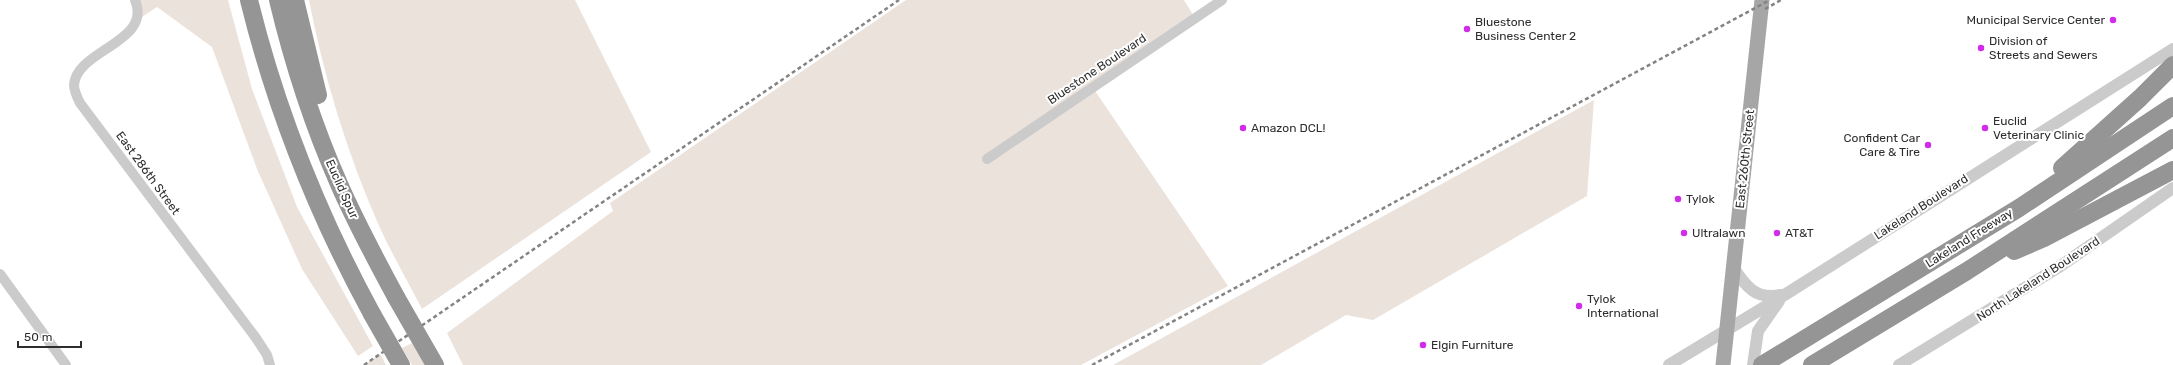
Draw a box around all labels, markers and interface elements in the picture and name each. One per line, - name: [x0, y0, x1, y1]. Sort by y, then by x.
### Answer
- place label: Municipal Service Center: [1966, 13, 2105, 27]
- place label: Bluestone Business Center 2: [1475, 15, 1576, 43]
- marker: Municipal Service Center: [2108, 15, 2118, 25]
- marker: Bluestone Business Center 2: [1462, 24, 1472, 34]
- street label: Bluestone Boulevard: [1045, 31, 1149, 107]
- place label: Division of Streets and Sewers: [1989, 34, 2098, 62]
- marker: Division of Streets and Sewers: [1976, 43, 1986, 53]
- street label: East 260th Street: [1733, 109, 1757, 209]
- place label: Euclid Veterinary Clinic: [1993, 114, 2084, 142]
- place label: Amazon DCL!: [1251, 121, 1325, 135]
- marker: Amazon DCL!: [1238, 123, 1248, 133]
- marker: Euclid Veterinary Clinic: [1980, 123, 1990, 133]
- street label: East 286th Street: [113, 129, 183, 217]
- place label: Confident Car Care & Tire: [1844, 131, 1920, 159]
- marker: Confident Car Care & Tire: [1923, 140, 1933, 150]
- street label: Euclid Spur: [323, 157, 361, 221]
- street label: Lakeland Boulevard: [1871, 171, 1971, 243]
- place label: Tylok: [1686, 192, 1715, 206]
- marker: Tylok: [1673, 194, 1683, 204]
- street label: Lakeland Freeway: [1923, 205, 2015, 270]
- place label: Ultralawn: [1692, 226, 1746, 240]
- place label: AT&T: [1785, 226, 1814, 240]
- marker: Ultralawn: [1679, 228, 1689, 238]
- marker: AT&T: [1772, 228, 1782, 238]
- street label: North Lakeland Boulevard: [1974, 234, 2102, 324]
- place label: Tylok International: [1587, 292, 1659, 320]
- marker: Tylok International: [1574, 301, 1584, 311]
- scale bar: [18, 323, 81, 349]
- text: 50 m: [24, 330, 52, 344]
- place label: Elgin Furniture: [1431, 338, 1514, 352]
- marker: Elgin Furniture: [1418, 340, 1428, 350]

